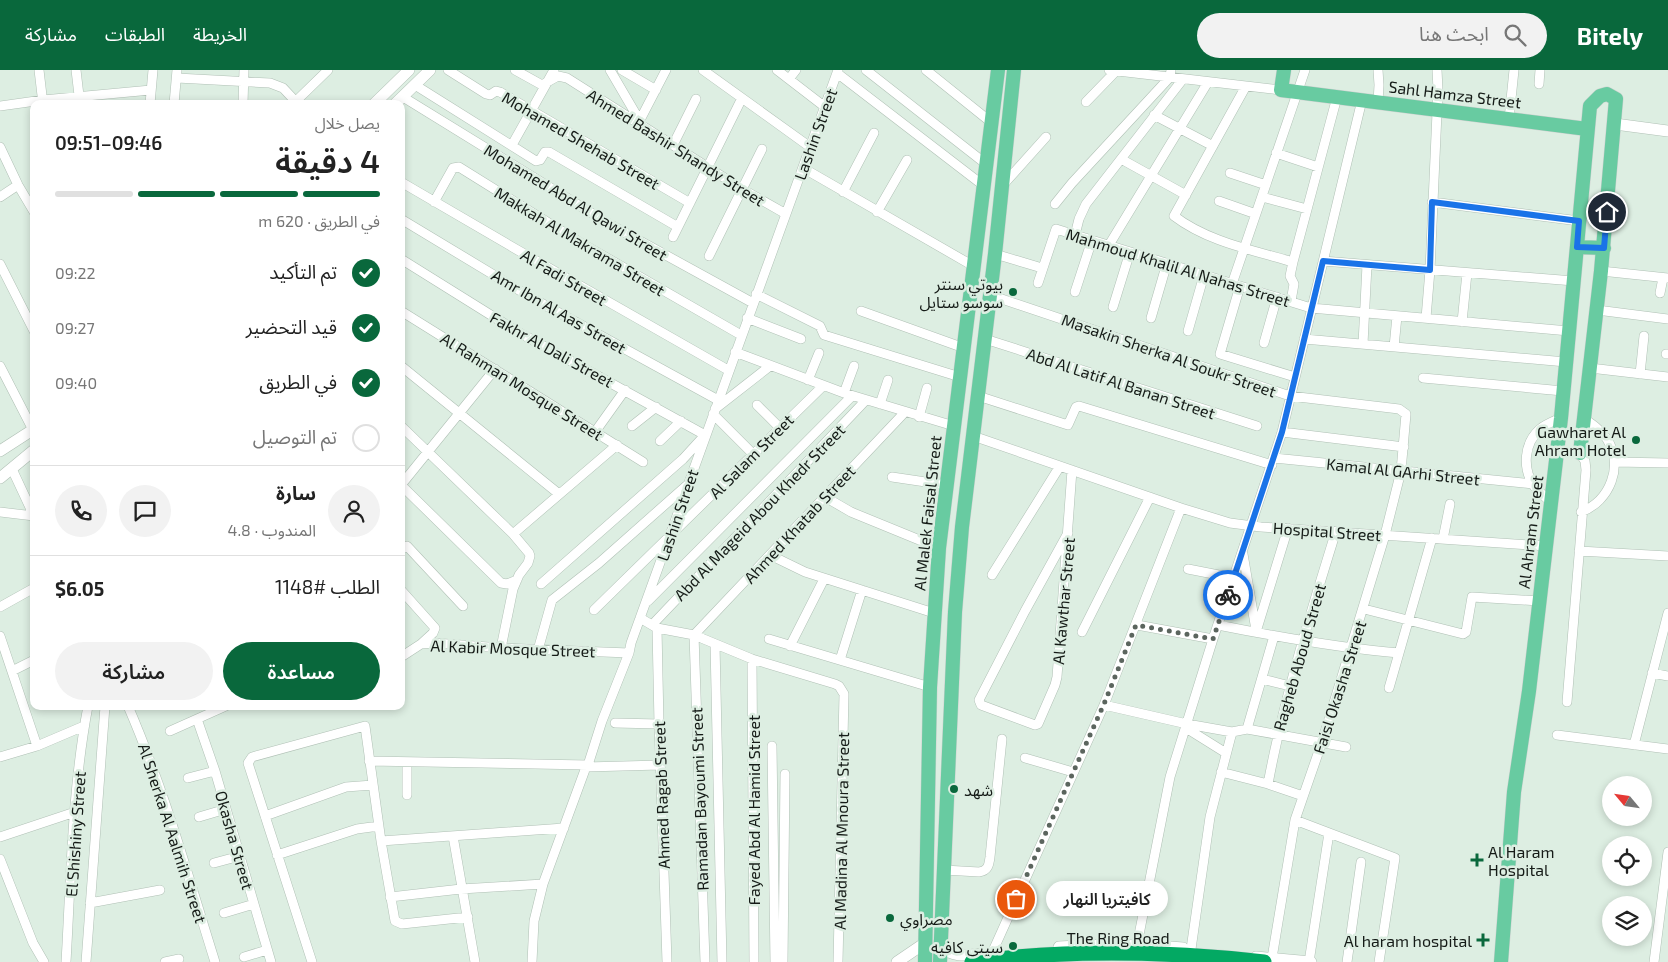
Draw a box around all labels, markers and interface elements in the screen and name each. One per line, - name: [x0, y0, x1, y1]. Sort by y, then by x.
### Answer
- search box: [1197, 13, 1547, 58]
- icon: search: [1501, 21, 1529, 49]
- text: Bitely: [1577, 21, 1643, 50]
- text: ابحث هنا: [1419, 22, 1489, 45]
- text: مشاركة: [25, 23, 77, 45]
- text: الطبقات: [105, 23, 165, 45]
- text: الخريطة: [193, 23, 247, 45]
- street label: Sahl Hamza Street: [1388, 76, 1522, 112]
- street label: Ahmed Bashir Shandy Street: [584, 84, 768, 210]
- street label: Lashin Street: [790, 86, 840, 182]
- street label: Mohamed Shehab Street: [499, 87, 663, 193]
- text: يصل خلال: [315, 113, 380, 132]
- text: 09:46–09:51: [55, 131, 162, 154]
- street label: Mohamed Abd Al Qawi Street: [481, 140, 671, 265]
- text: 4 دقيقة: [275, 141, 380, 179]
- street label: Makkah Al Makrama Street: [491, 183, 669, 299]
- pin: [1586, 191, 1628, 233]
- icon: home: [1593, 198, 1621, 226]
- text: في الطريق · 620 m: [258, 211, 380, 230]
- street label: Mahmoud Khalil Al Nahas Street: [1064, 224, 1292, 310]
- street label: Al Fadi Street: [518, 245, 610, 309]
- icon: check: [352, 259, 380, 287]
- text: تم التأكيد: [269, 260, 337, 283]
- text: 09:22: [55, 263, 96, 282]
- street label: Amr Ibn Al Aas Street: [489, 265, 629, 357]
- place label: بيوتي سنتر سوسو ستايل: [920, 274, 1003, 312]
- marker: بيوتي سنتر سوسو ستايل: [1007, 286, 1019, 298]
- street label: Fakhr Al Dali Street: [487, 307, 617, 391]
- street label: Masakin Sherka Al Soukr Street: [1059, 309, 1279, 401]
- icon: check: [352, 314, 380, 342]
- text: قيد التحضير: [246, 315, 337, 338]
- text: 09:27: [55, 318, 95, 337]
- street label: Al Rahman Mosque Street: [437, 328, 607, 444]
- street label: Abd Al Latif Al Banan Street: [1024, 343, 1218, 423]
- icon: check: [352, 369, 380, 397]
- text: في الطريق: [259, 370, 337, 393]
- text: 09:40: [55, 373, 97, 392]
- street label: Al Salam Street: [705, 410, 797, 502]
- street label: Abd Al Mageid Abou Khedr Street: [670, 420, 848, 604]
- place label: Gawharet Al Ahram Hotel: [1535, 422, 1626, 459]
- text: تم التوصيل: [253, 425, 337, 448]
- street label: Al Malek Faisal Street: [909, 434, 945, 592]
- marker: Gawharet Al Ahram Hotel: [1630, 434, 1642, 446]
- street label: Kamal Al GArhi Street: [1325, 453, 1481, 489]
- street label: Ahmed Khatab Street: [739, 461, 859, 587]
- street label: Lashin Street: [652, 467, 702, 563]
- street label: Al Ahram Street: [1514, 474, 1546, 590]
- text: سارة: [276, 481, 316, 504]
- button: phone: [55, 485, 107, 537]
- button: chat: [119, 485, 171, 537]
- button: person: [328, 485, 380, 537]
- street label: Hospital Street: [1272, 518, 1382, 544]
- text: المندوب · 4.8: [228, 520, 316, 539]
- street label: Al Kawthar Street: [1048, 537, 1078, 665]
- courier: [1203, 570, 1253, 620]
- text: الطلب #1148: [275, 575, 380, 598]
- text: $6.05: [55, 577, 104, 600]
- icon: bike: [1214, 581, 1242, 609]
- street label: Ragheb Aboud Street: [1269, 581, 1329, 733]
- street label: Faisl Okasha Street: [1309, 618, 1369, 756]
- street label: Al Kabir Mosque Street: [430, 636, 596, 660]
- button: مشاركة: [55, 642, 213, 700]
- button: مساعدة: [223, 642, 380, 700]
- street label: Ramadan Bayoumi Street: [686, 707, 712, 891]
- street label: Fayed Abd Al Hamid Street: [744, 715, 763, 905]
- street label: Ahmed Ragab Street: [649, 721, 673, 869]
- street label: Al Madina Al Mnoura Street: [830, 732, 852, 930]
- street label: Al Sherka Al Aalmih Street: [135, 741, 211, 925]
- street label: El Shishiny Street: [61, 771, 89, 897]
- north arrow: [1602, 776, 1652, 826]
- map controls: [1602, 776, 1652, 946]
- place label: شهد: [964, 780, 993, 800]
- marker: شهد: [948, 783, 960, 795]
- street label: Okasha Street: [212, 788, 258, 892]
- button: locate: [1602, 836, 1652, 886]
- place label: Al Haram Hospital: [1488, 842, 1555, 879]
- marker: Al Haram Hospital: [1470, 853, 1484, 867]
- pin: [995, 878, 1037, 920]
- callout: كافيتريا النهار: [1046, 882, 1168, 916]
- icon: bag: [1002, 885, 1030, 913]
- text: كافيتريا النهار: [1063, 889, 1151, 908]
- button: layers: [1602, 896, 1652, 946]
- place label: مصراوي: [900, 909, 953, 931]
- marker: مصراوي: [884, 912, 896, 924]
- street label: The Ring Road: [1066, 928, 1170, 947]
- place label: Al haram hospital: [1344, 931, 1472, 950]
- marker: Al haram hospital: [1476, 933, 1490, 947]
- place label: سيتى كافيه: [931, 937, 1003, 957]
- marker: سيتى كافيه: [1007, 940, 1019, 952]

